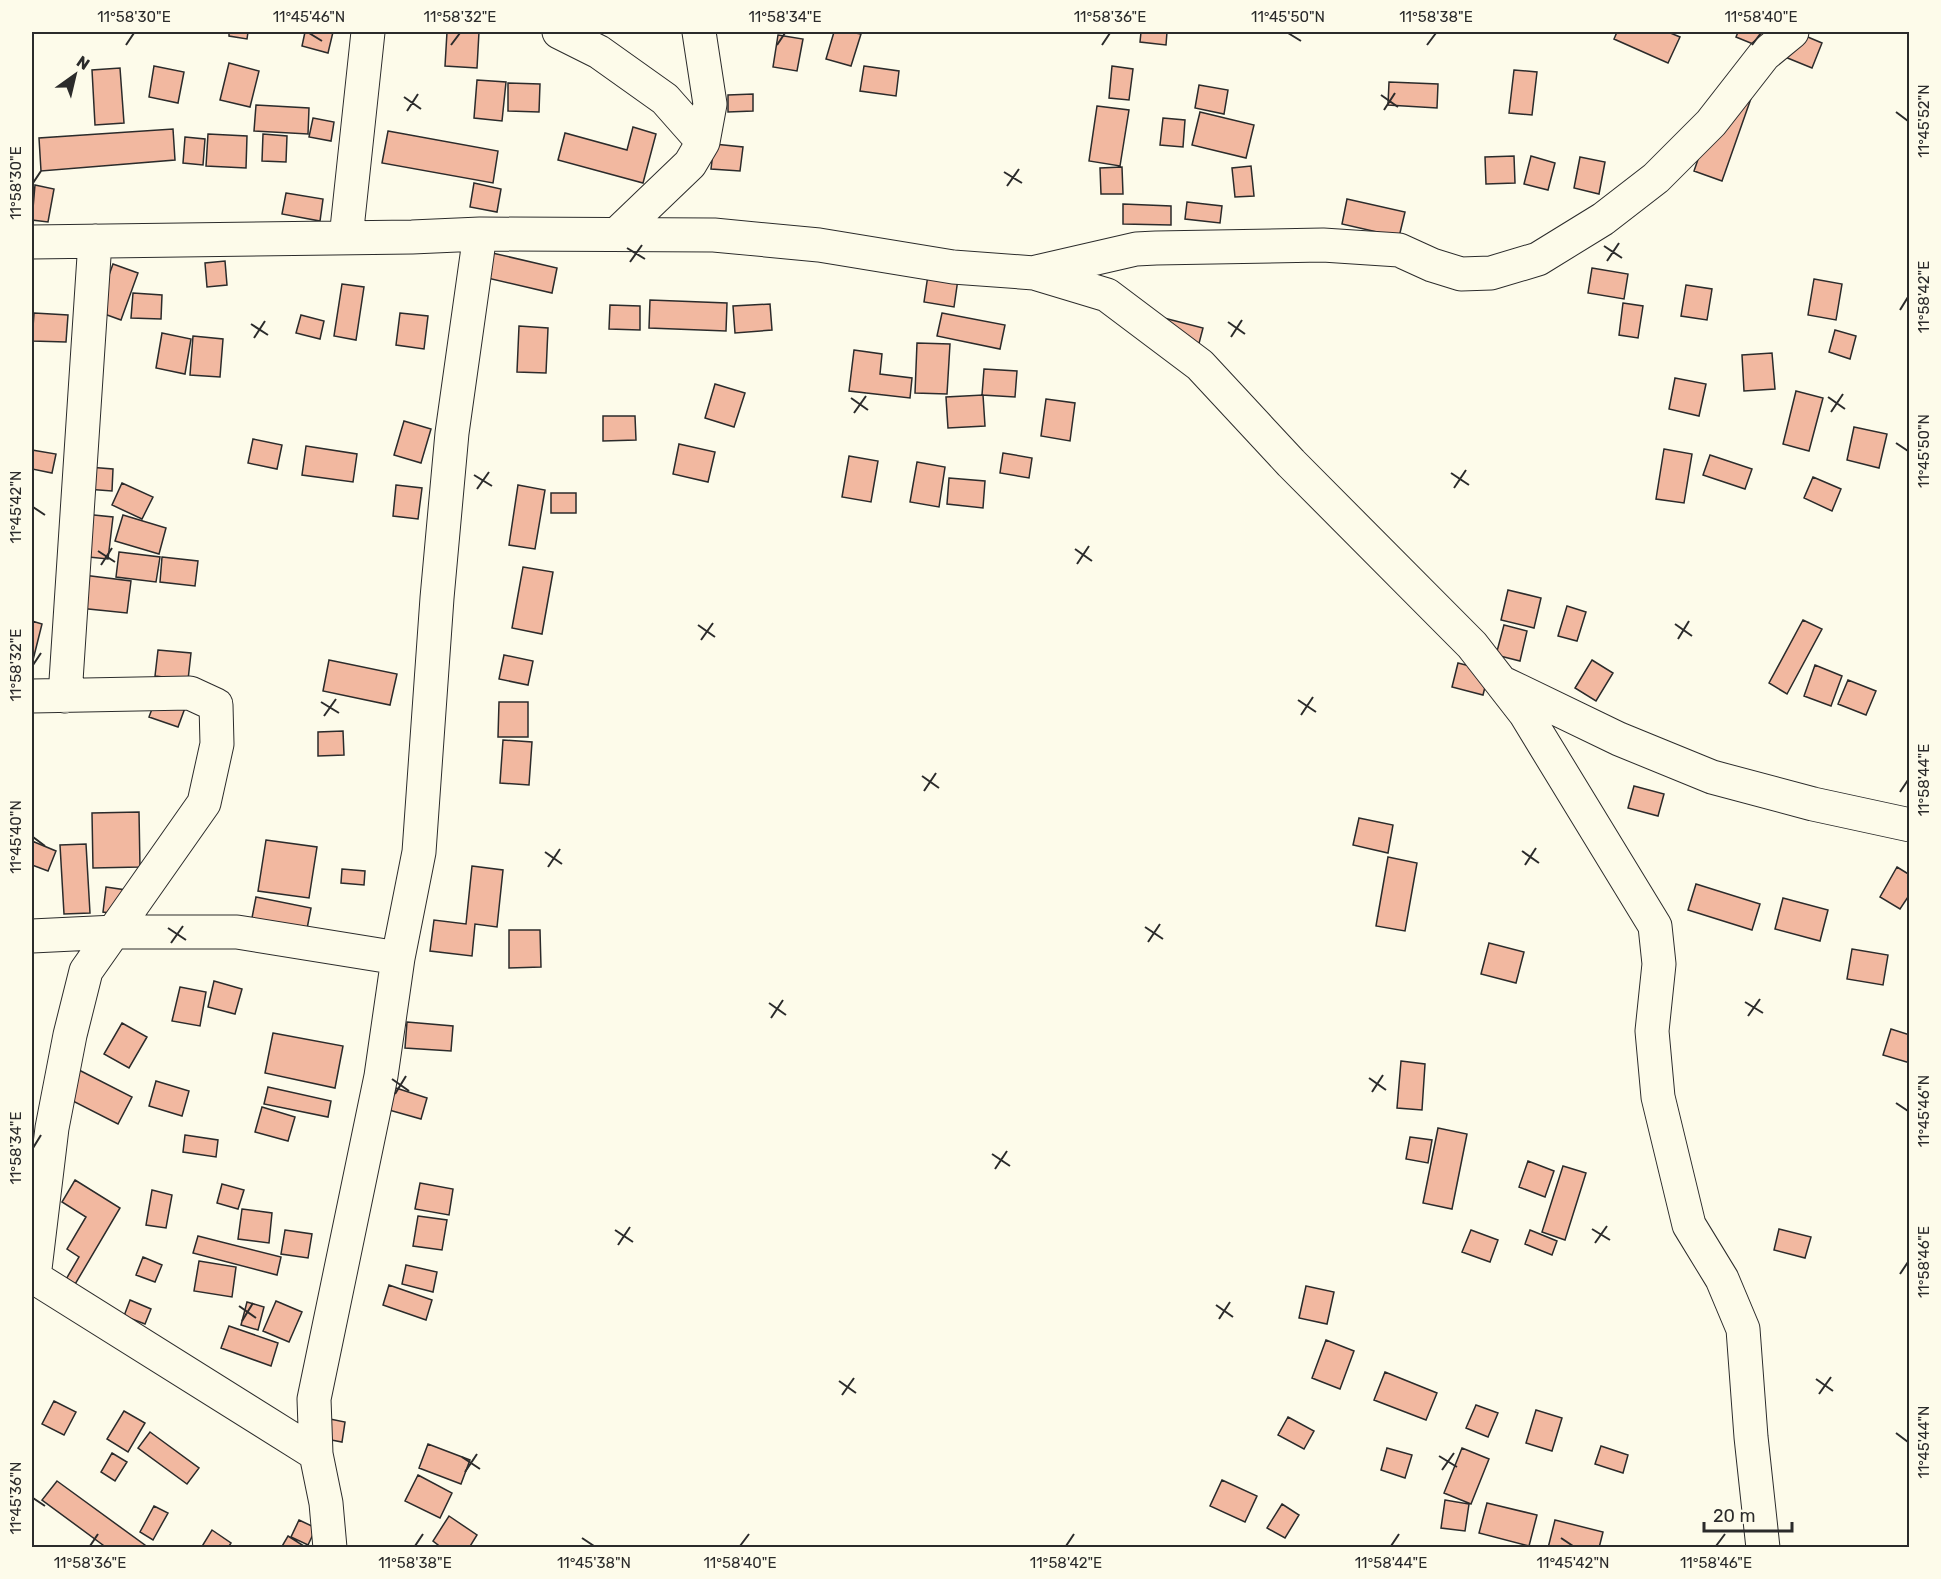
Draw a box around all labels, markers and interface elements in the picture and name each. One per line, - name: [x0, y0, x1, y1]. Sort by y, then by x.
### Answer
- text: 11°58'30"E: [97, 8, 171, 26]
- text: 11°45'46"N: [273, 8, 345, 26]
- text: 11°58'32"E: [424, 8, 496, 26]
- text: 11°58'34"E: [748, 8, 822, 26]
- text: 11°58'36"E: [1074, 8, 1146, 26]
- text: 11°45'50"N: [1251, 8, 1325, 26]
- text: 11°58'38"E: [1399, 8, 1473, 26]
- text: 11°58'40"E: [1724, 8, 1798, 26]
- north arrow: [45, 45, 105, 105]
- text: N: [73, 52, 93, 74]
- text: 11°45'52"N: [1915, 84, 1933, 158]
- text: 11°58'30"E: [7, 146, 25, 220]
- text: 11°58'42"E: [1915, 261, 1933, 333]
- text: 11°45'50"N: [1915, 414, 1933, 488]
- text: 11°45'42"N: [7, 471, 25, 543]
- text: 11°58'32"E: [7, 629, 25, 701]
- text: 11°58'44"E: [1915, 744, 1933, 816]
- text: 11°45'40"N: [7, 800, 25, 874]
- text: 11°45'46"N: [1915, 1075, 1933, 1147]
- text: 11°58'34"E: [7, 1111, 25, 1185]
- text: 11°58'46"E: [1915, 1226, 1933, 1298]
- text: 11°45'44"N: [1915, 1405, 1933, 1479]
- text: 11°45'36"N: [7, 1461, 25, 1535]
- scale bar: [1704, 1495, 1792, 1533]
- text: 20 m: [1713, 1505, 1755, 1527]
- text: 11°58'36"E: [54, 1554, 126, 1572]
- text: 11°58'38"E: [378, 1554, 452, 1572]
- text: 11°45'38"N: [557, 1554, 631, 1572]
- text: 11°58'40"E: [703, 1554, 777, 1572]
- text: 11°58'42"E: [1030, 1554, 1102, 1572]
- text: 11°58'44"E: [1355, 1554, 1427, 1572]
- text: 11°45'42"N: [1537, 1554, 1609, 1572]
- text: 11°58'46"E: [1680, 1554, 1752, 1572]

